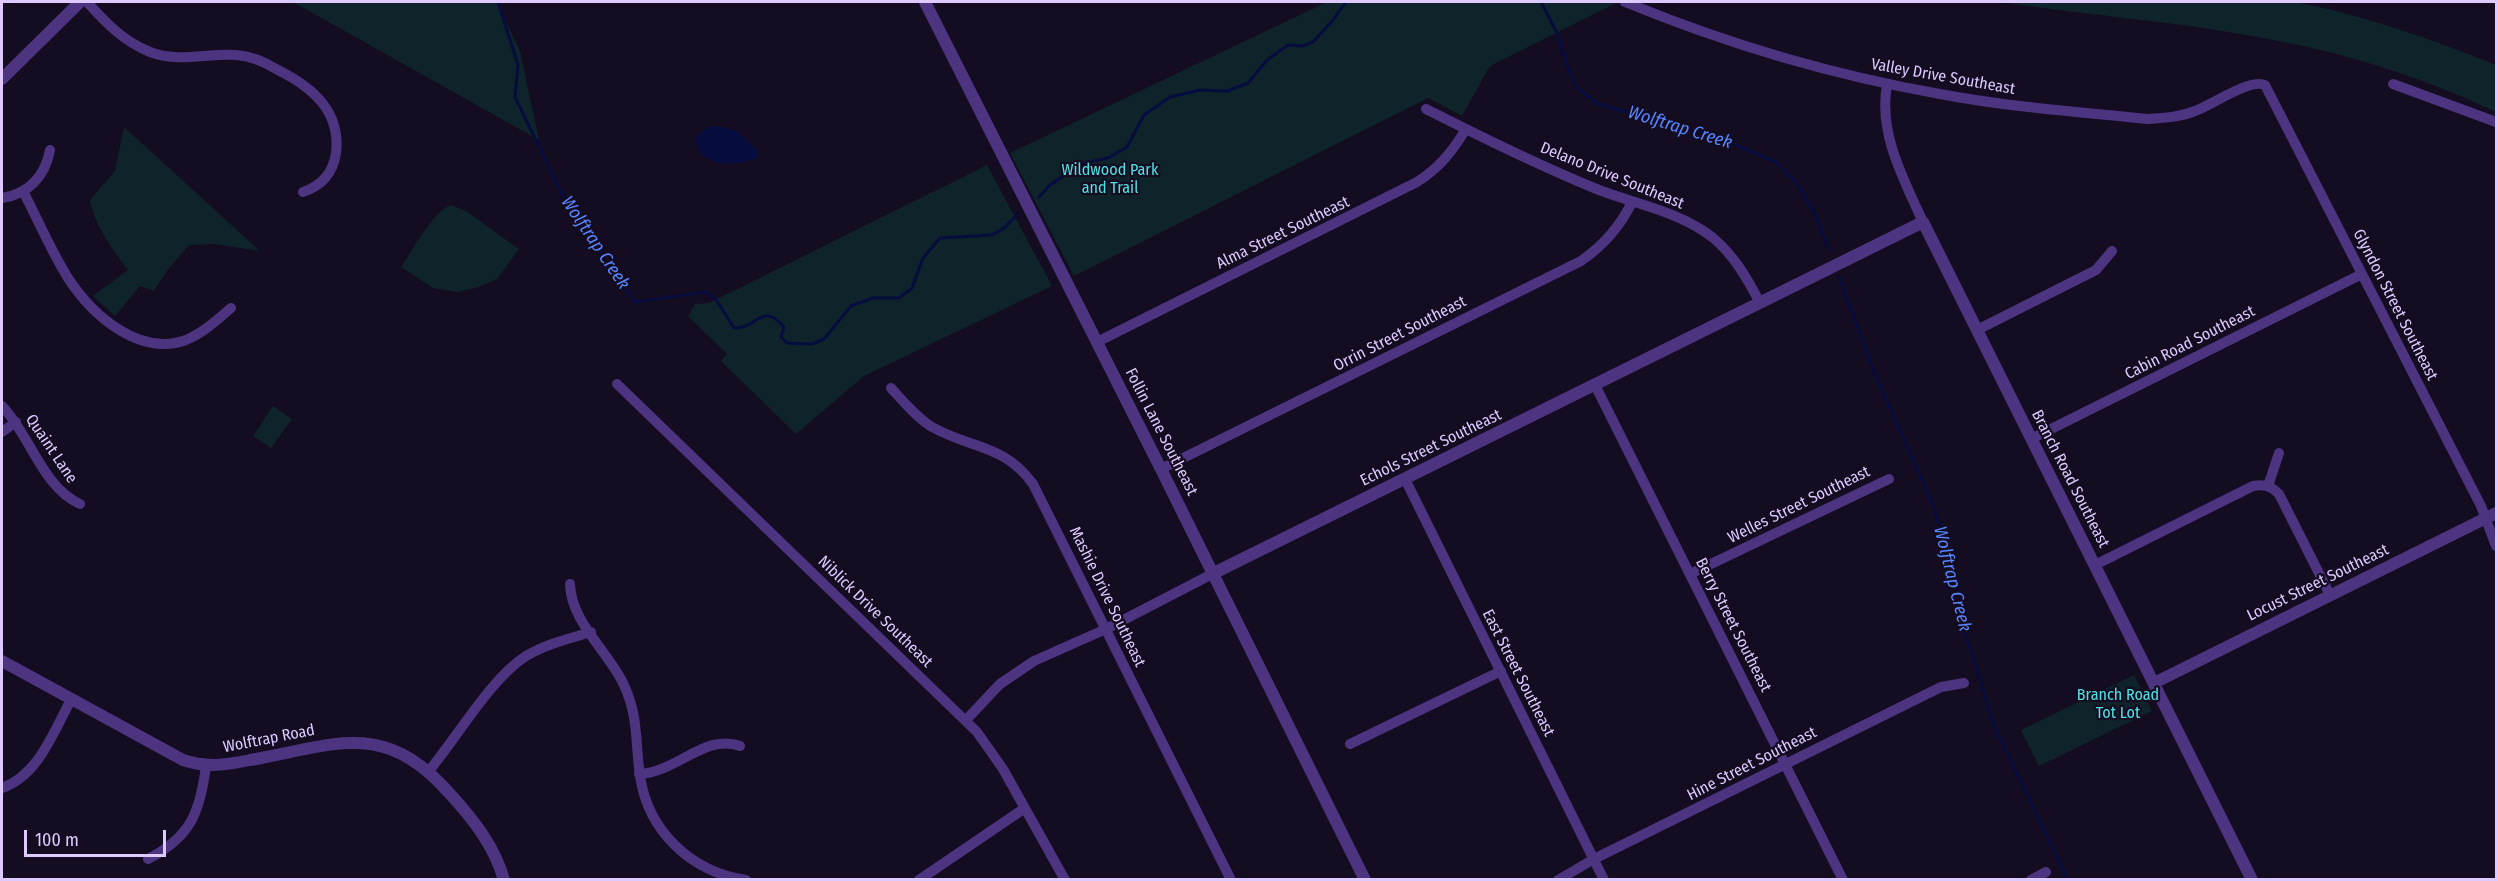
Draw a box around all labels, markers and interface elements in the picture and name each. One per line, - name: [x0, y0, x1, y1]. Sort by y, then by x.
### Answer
- street label: Valley Drive Southeast: [1870, 55, 2016, 99]
- water label: Wolftrap Creek: [1625, 102, 1735, 154]
- street label: Delano Drive Southeast: [1537, 138, 1687, 214]
- park label: Wildwood Park and Trail: [1062, 161, 1158, 199]
- water label: Wolftrap Creek: [556, 192, 634, 294]
- street label: Alma Street Southeast: [1213, 192, 1353, 274]
- street label: Glyndon Street Southeast: [2349, 226, 2441, 384]
- street label: Orrin Street Southeast: [1330, 292, 1470, 376]
- street label: Cabin Road Southeast: [2122, 302, 2258, 384]
- street label: Follin Lane Southeast: [1121, 365, 1201, 499]
- street label: Echols Street Southeast: [1357, 405, 1505, 491]
- street label: Branch Road Southeast: [2027, 407, 2113, 551]
- street label: Quaint Lane: [21, 411, 81, 487]
- street label: Welles Street Southeast: [1725, 462, 1873, 548]
- street label: Mashie Drive Southeast: [1065, 524, 1149, 670]
- water label: Wolftrap Creek: [1928, 524, 1976, 634]
- street label: Locust Street Southeast: [2244, 540, 2392, 626]
- street label: Niblick Drive Southeast: [814, 552, 936, 672]
- street label: Berry Street Southeast: [1691, 555, 1775, 695]
- street label: East Street Southeast: [1478, 606, 1558, 740]
- park label: Branch Road Tot Lot: [2077, 686, 2159, 724]
- street label: Wolftrap Road: [222, 721, 316, 757]
- street label: Hine Street Southeast: [1684, 723, 1820, 805]
- scale bar: [27, 818, 170, 856]
- text: 100 m: [35, 829, 79, 851]

